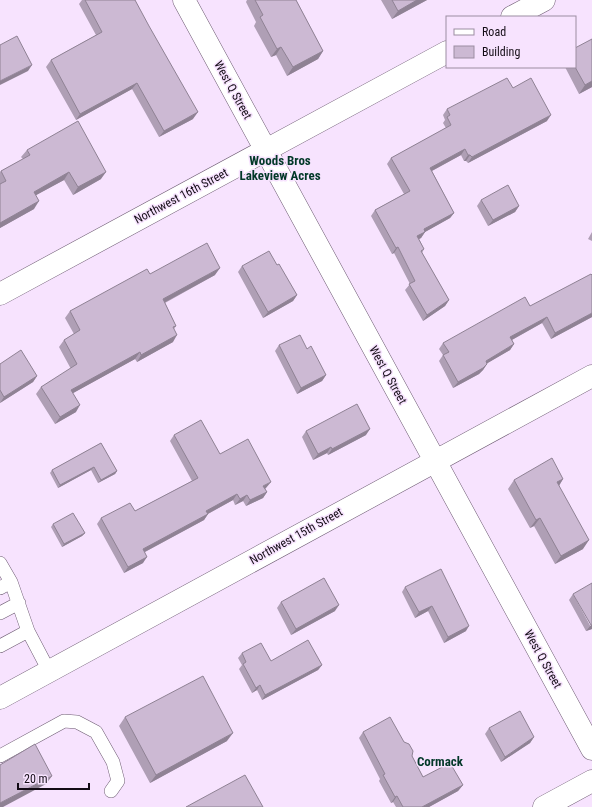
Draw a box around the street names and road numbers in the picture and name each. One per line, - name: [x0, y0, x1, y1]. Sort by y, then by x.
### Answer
- street label: West Q Street: [211, 58, 255, 122]
- street label: Northwest 16th Street: [132, 165, 231, 227]
- street label: West Q Street: [366, 343, 410, 407]
- street label: Northwest 15th Street: [247, 504, 345, 567]
- street label: West Q Street: [521, 627, 565, 691]

